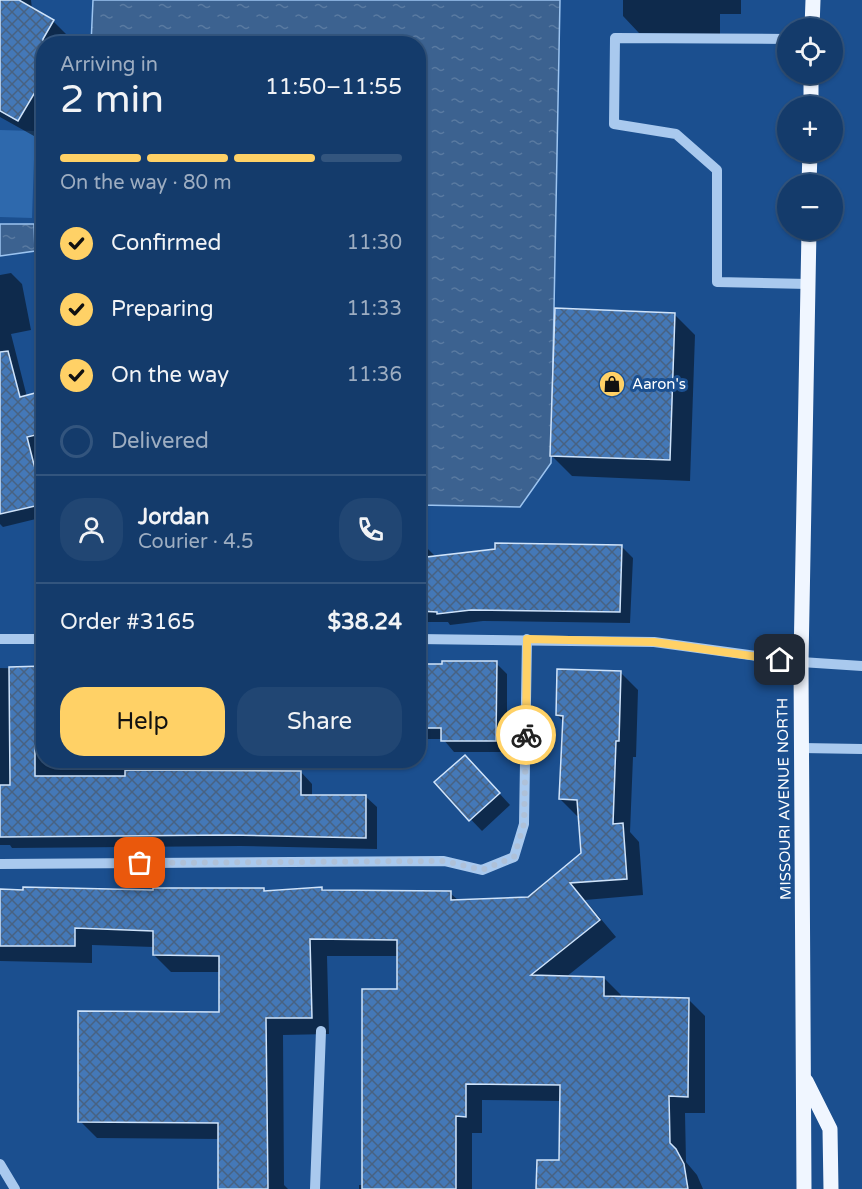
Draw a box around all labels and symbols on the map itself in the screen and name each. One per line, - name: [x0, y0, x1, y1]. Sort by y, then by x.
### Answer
- shop icon: Aaron's: [597, 369, 627, 399]
- place label: Aaron's: [632, 375, 686, 393]
- pin: [754, 634, 805, 685]
- street label: MISSOURI AVENUE NORTH: [773, 698, 795, 900]
- courier: [496, 705, 556, 765]
- pin: [114, 837, 165, 888]

